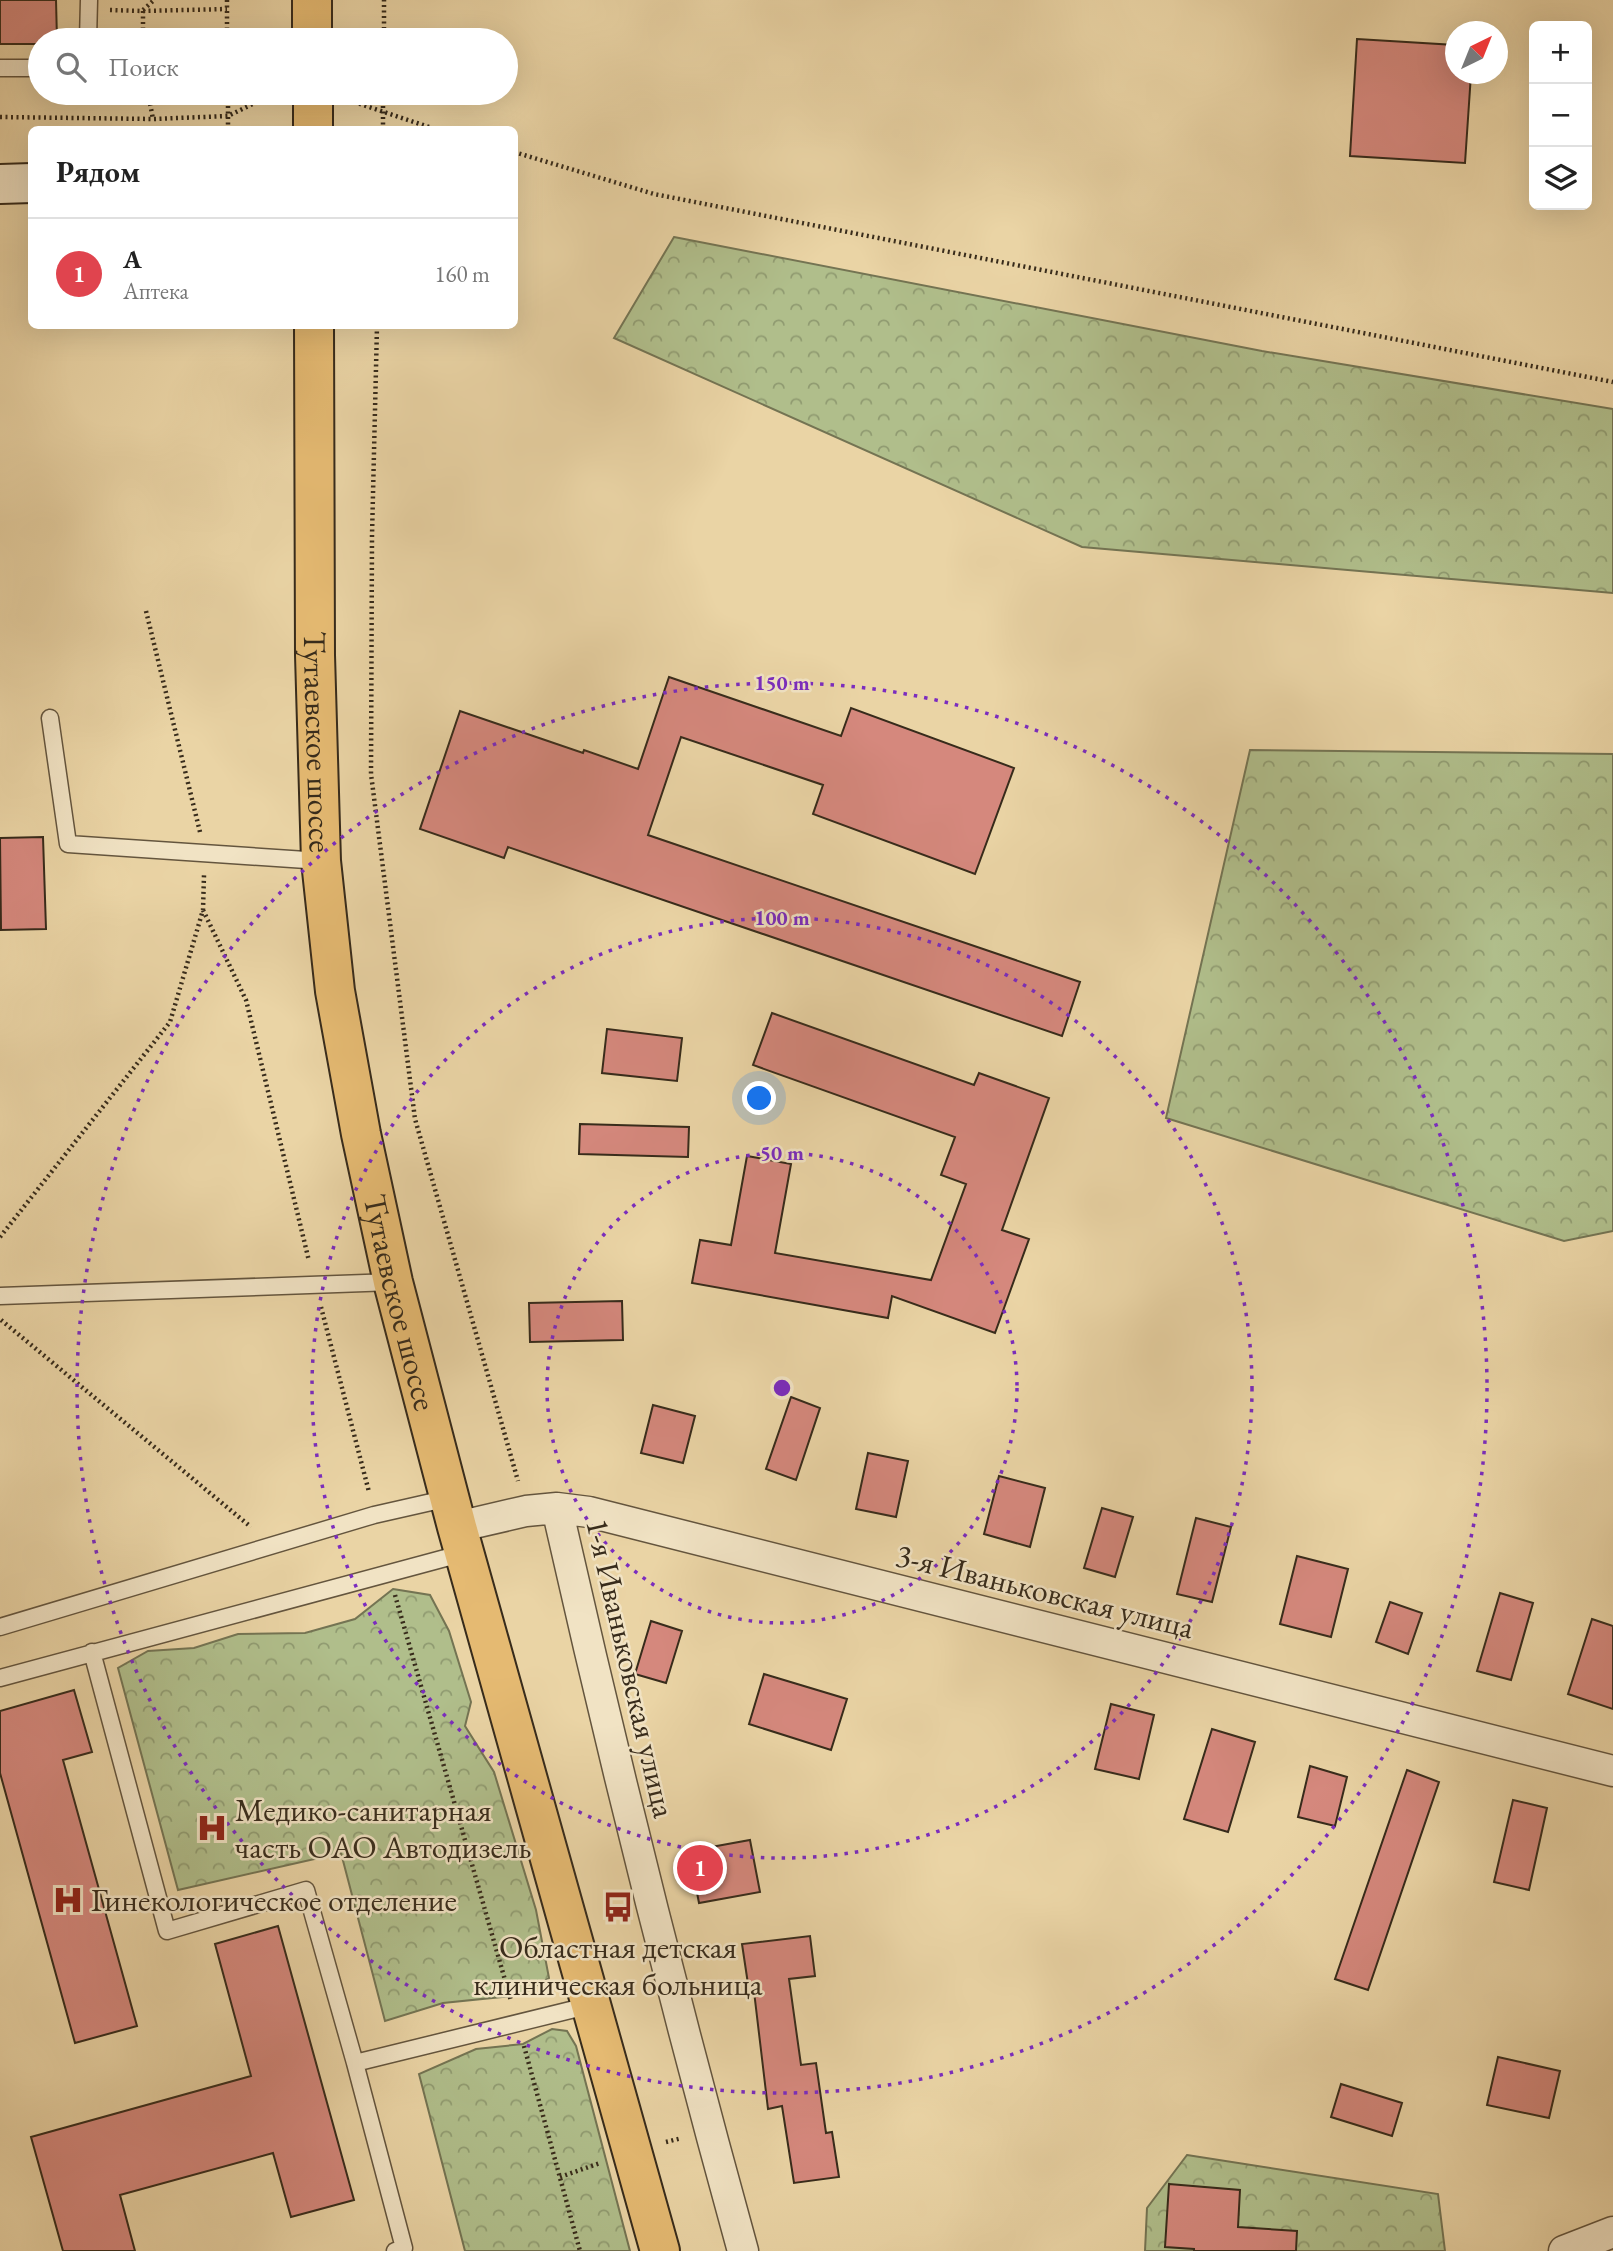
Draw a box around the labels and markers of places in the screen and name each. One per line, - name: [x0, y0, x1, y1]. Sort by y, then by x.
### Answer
- centre of rings: [770, 1376, 794, 1400]
- place label: Медико-санитарная часть ОАО Автодизель: [235, 1789, 531, 1868]
- hospital icon: Медико-санитарная часть ОАО Автодизель: [195, 1811, 229, 1845]
- pin: 1: [677, 1842, 723, 1894]
- place label: Гинекологическое отделение: [91, 1879, 457, 1921]
- hospital icon: Гинекологическое отделение: [51, 1883, 85, 1917]
- bus stop icon: Областная детская клиническая больница: [601, 1890, 635, 1924]
- place label: Областная детская клиническая больница: [473, 1926, 763, 2005]

